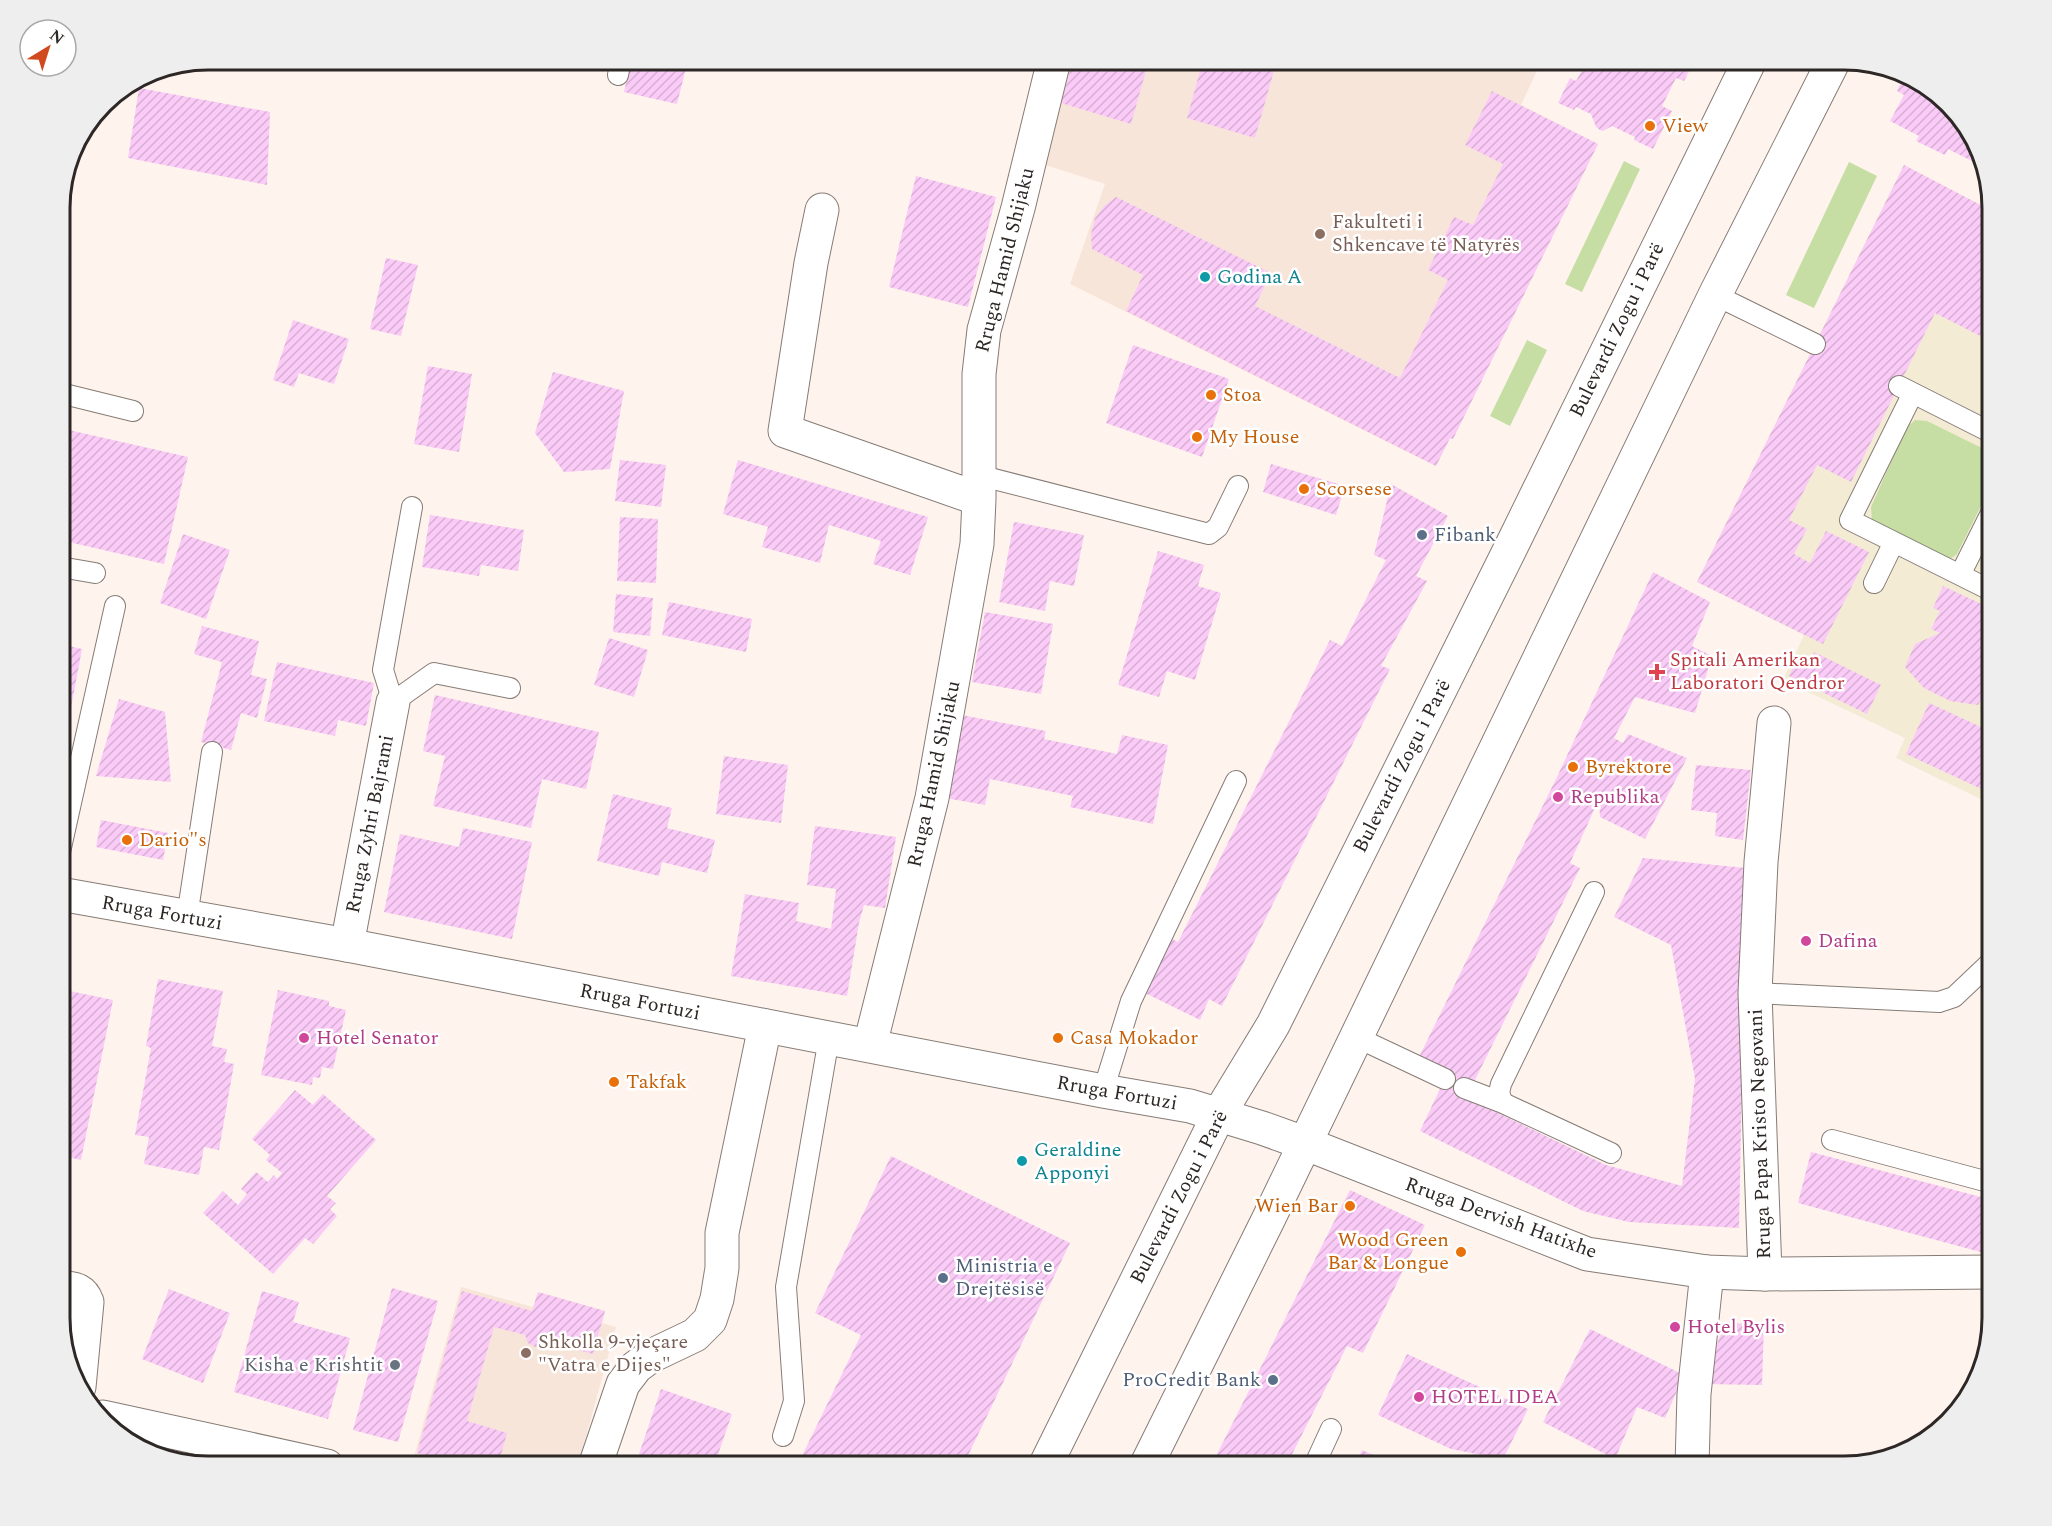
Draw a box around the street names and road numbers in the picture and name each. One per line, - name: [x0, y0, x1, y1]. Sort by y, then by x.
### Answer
- street label: Rruga Hamid Shijaku: [967, 164, 1043, 356]
- street label: Bulevardi Zogu i Parë: [1562, 238, 1672, 422]
- street label: Bulevardi Zogu i Parë: [1345, 674, 1459, 858]
- street label: Rruga Hamid Shijaku: [900, 678, 968, 870]
- street label: Rruga Zyhri Bajrami: [338, 732, 402, 916]
- street label: Rruga Fortuzi: [99, 888, 225, 938]
- street label: Rruga Fortuzi: [577, 976, 703, 1028]
- street label: Rruga Papa Kristo Negovani: [1741, 1008, 1779, 1260]
- street label: Rruga Fortuzi: [1054, 1068, 1180, 1118]
- street label: Bulevardi Zogu i Parë: [1122, 1105, 1236, 1289]
- street label: Rruga Dervish Hatixhe: [1401, 1169, 1601, 1267]

